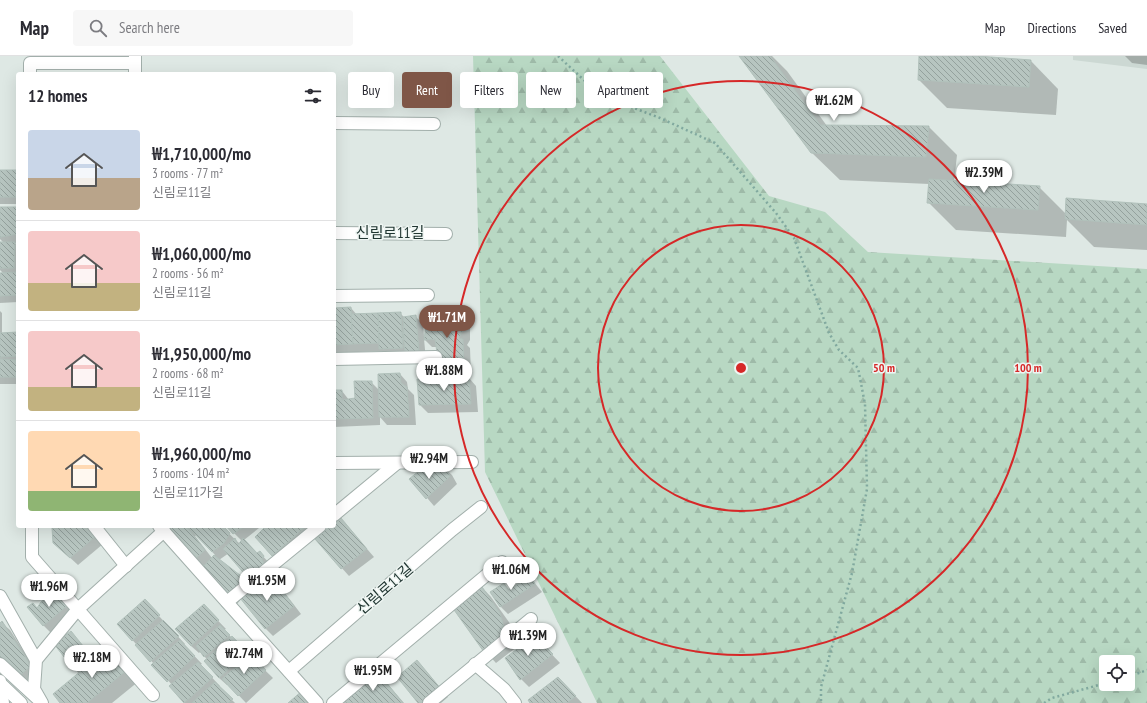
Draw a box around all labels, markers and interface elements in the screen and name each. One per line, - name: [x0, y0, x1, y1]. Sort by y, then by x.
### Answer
- search box: [73, 10, 353, 46]
- text: Map: [20, 16, 49, 40]
- icon: search: [87, 17, 109, 39]
- text: Search here: [119, 18, 180, 37]
- text: Map: [985, 19, 1005, 37]
- text: Directions: [1027, 19, 1076, 37]
- text: Saved: [1098, 19, 1127, 37]
- chip: Buy: [348, 72, 394, 108]
- chip: Rent: [402, 72, 452, 108]
- chip: Filters: [460, 72, 518, 108]
- chip: New: [526, 72, 576, 108]
- chip: Apartment: [584, 72, 663, 108]
- text: 12 homes: [28, 85, 87, 107]
- icon: filters: [302, 85, 324, 107]
- pin: ₩1.62M: [801, 88, 867, 122]
- text: ₩1.62M: [815, 92, 853, 109]
- text: ₩1,710,000/mo: [152, 143, 251, 165]
- icon: home: [60, 146, 108, 194]
- pin: ₩2.39M: [951, 160, 1017, 194]
- text: ₩2.39M: [965, 164, 1003, 181]
- text: 3 rooms · 77 m²: [152, 165, 223, 182]
- text: 신림로11길: [152, 184, 212, 201]
- street label: 신림로11길: [356, 223, 424, 242]
- text: ₩1,060,000/mo: [152, 243, 251, 265]
- icon: home: [60, 247, 108, 295]
- text: 2 rooms · 56 m²: [152, 265, 224, 282]
- text: 신림로11길: [152, 284, 212, 301]
- pin: ₩1.71M: [414, 305, 480, 339]
- text: ₩1.71M: [428, 309, 466, 326]
- text: ₩1,950,000/mo: [152, 343, 251, 365]
- icon: home: [60, 347, 108, 395]
- pin: ₩1.88M: [411, 358, 477, 392]
- text: 50 m: [873, 360, 895, 375]
- text: 100 m: [1014, 360, 1042, 375]
- centre of rings: [734, 361, 748, 375]
- text: ₩1.88M: [425, 362, 463, 379]
- text: 2 rooms · 68 m²: [152, 365, 224, 382]
- text: 신림로11길: [152, 384, 212, 401]
- text: ₩1,960,000/mo: [152, 443, 251, 465]
- pin: ₩2.94M: [396, 446, 462, 480]
- icon: home: [60, 447, 108, 495]
- text: ₩2.94M: [410, 450, 448, 467]
- text: 3 rooms · 104 m²: [152, 465, 230, 482]
- text: 신림로11가길: [152, 484, 224, 501]
- pin: ₩1.06M: [478, 557, 544, 591]
- street label: 신림로11길: [353, 559, 417, 618]
- text: ₩1.06M: [492, 561, 530, 578]
- pin: ₩1.95M: [234, 568, 300, 602]
- text: ₩1.95M: [248, 572, 286, 589]
- pin: ₩1.96M: [16, 574, 82, 608]
- text: ₩1.96M: [30, 578, 68, 595]
- pin: ₩1.39M: [495, 623, 561, 657]
- text: ₩1.39M: [509, 627, 547, 644]
- pin: ₩2.74M: [211, 641, 277, 675]
- pin: ₩2.18M: [59, 645, 125, 679]
- text: ₩2.74M: [225, 645, 263, 662]
- text: ₩2.18M: [73, 649, 111, 666]
- map controls: [1099, 655, 1135, 691]
- button: locate: [1099, 655, 1135, 691]
- pin: ₩1.95M: [340, 658, 406, 692]
- text: ₩1.95M: [354, 662, 392, 679]

